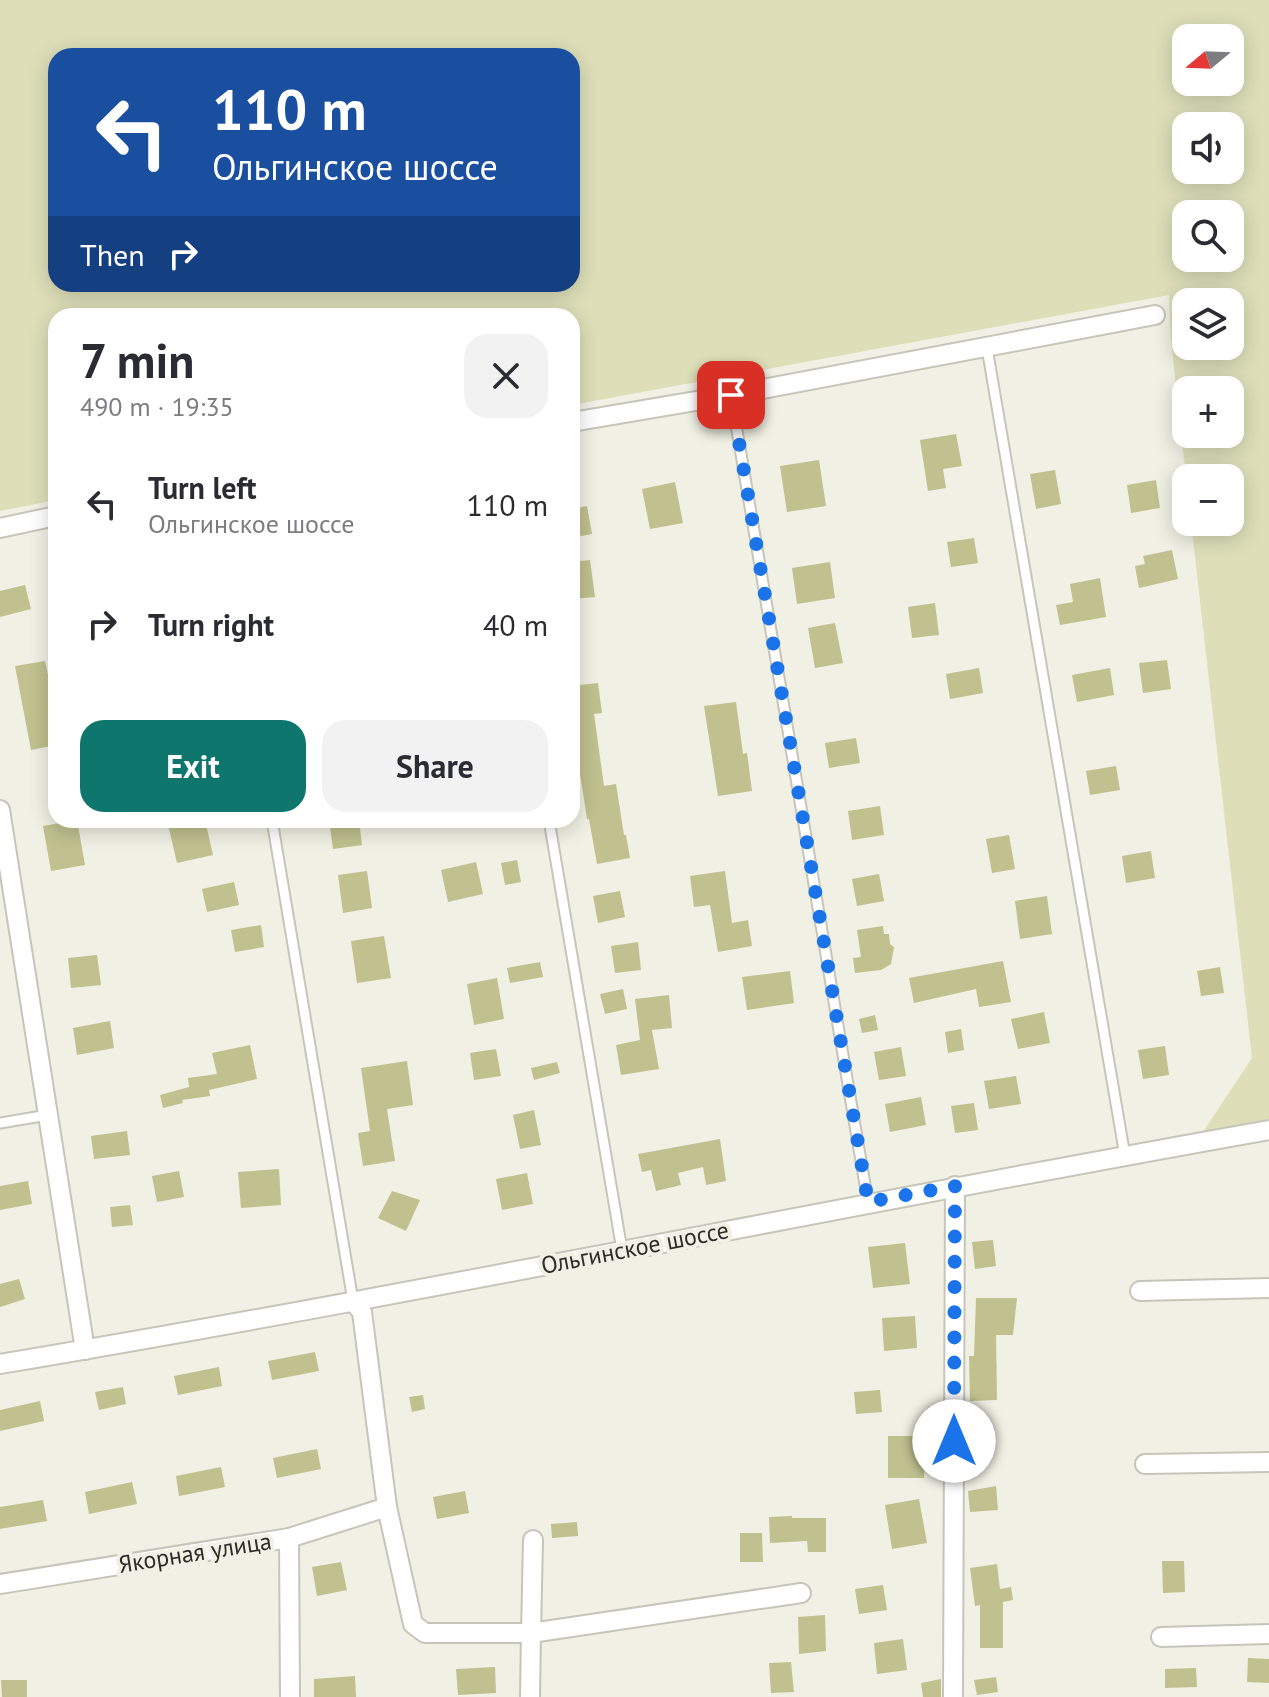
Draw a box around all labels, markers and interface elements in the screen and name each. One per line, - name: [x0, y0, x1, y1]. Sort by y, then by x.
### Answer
- north arrow: [1172, 24, 1244, 96]
- map controls: [1172, 24, 1244, 536]
- text: 110 m: [212, 73, 367, 145]
- icon: left: [80, 80, 184, 184]
- button: sound: [1172, 112, 1244, 184]
- text: Ольгинское шоссе: [212, 143, 498, 190]
- button: search: [1172, 200, 1244, 272]
- icon: right: [161, 232, 205, 276]
- text: Then: [80, 235, 145, 274]
- button: layers: [1172, 288, 1244, 360]
- text: 7 min: [80, 329, 194, 391]
- button: close: [464, 334, 548, 418]
- pin: [697, 361, 765, 429]
- icon: arrive: [709, 373, 753, 417]
- button: +: [1172, 376, 1244, 448]
- text: 490 m · 19:35: [80, 390, 234, 423]
- button: −: [1172, 464, 1244, 536]
- text: Turn left: [148, 468, 256, 507]
- icon: left: [80, 482, 124, 526]
- text: 110 m: [467, 485, 548, 524]
- text: Ольгинское шоссе: [148, 507, 354, 540]
- icon: right: [80, 602, 124, 646]
- text: Turn right: [148, 605, 274, 644]
- text: 40 m: [483, 605, 548, 644]
- button: Exit: [80, 720, 306, 812]
- button: Share: [322, 720, 548, 812]
- street label: Ольгинское шоссе: [538, 1214, 731, 1281]
- position arrow: [912, 1399, 996, 1483]
- street label: Якорная улица: [116, 1525, 274, 1580]

